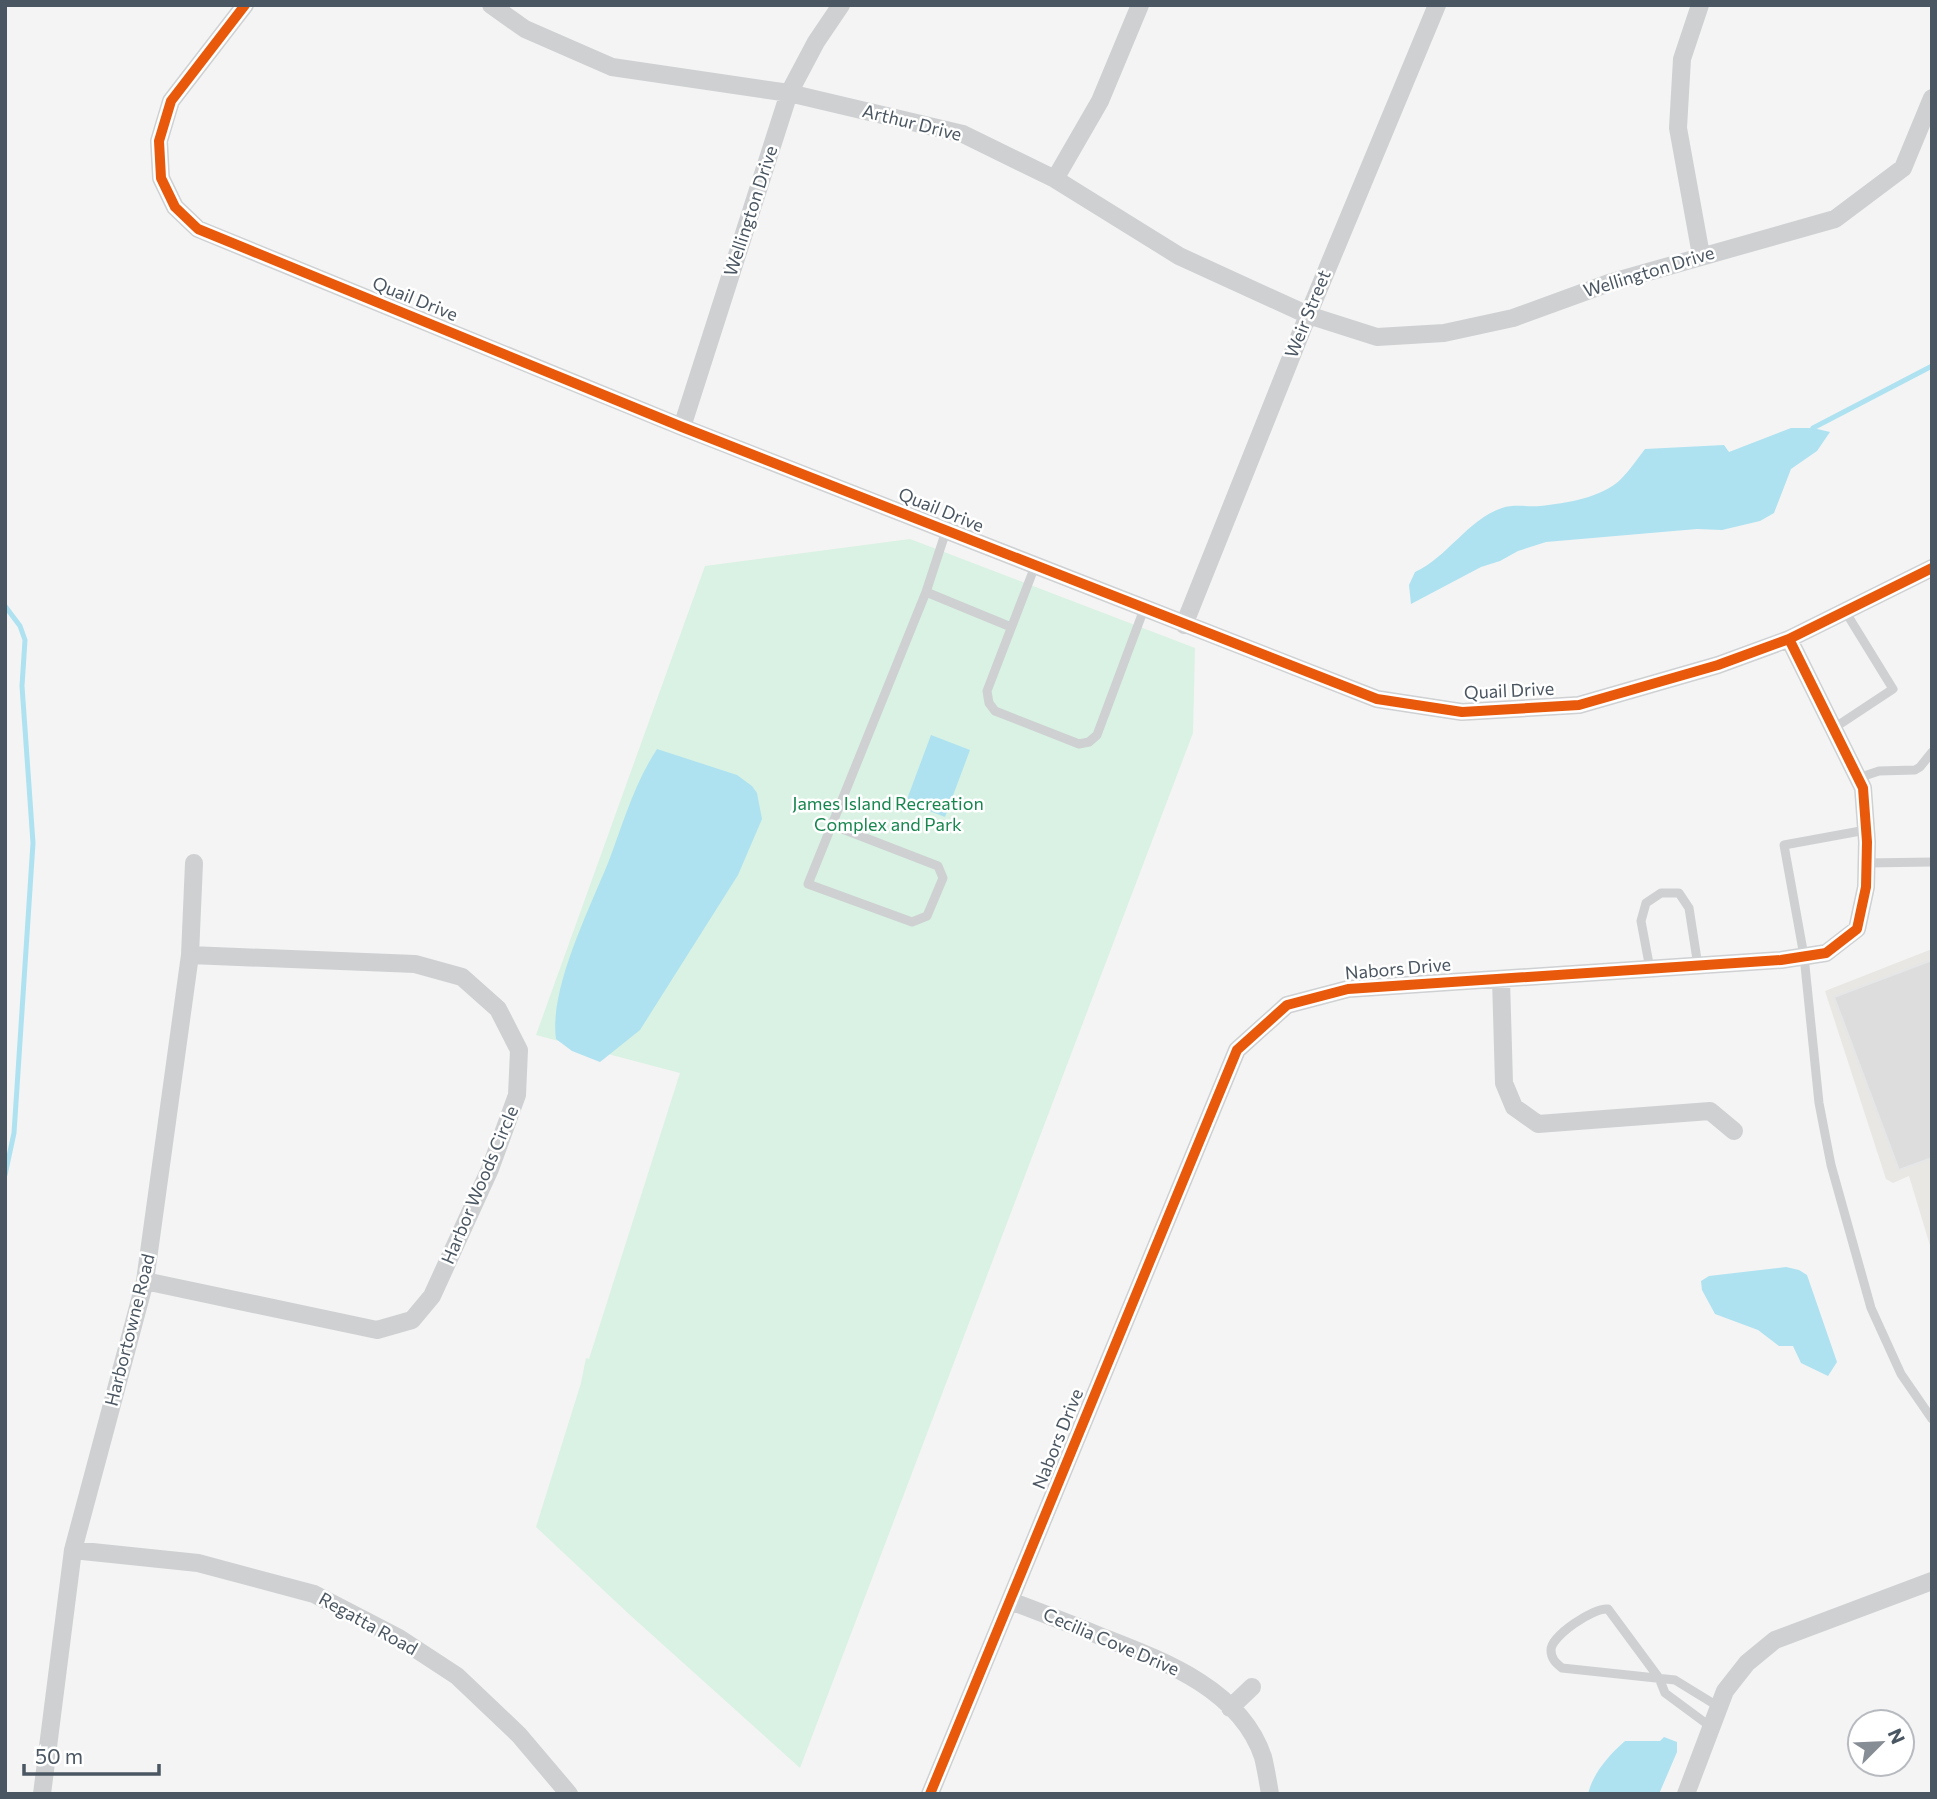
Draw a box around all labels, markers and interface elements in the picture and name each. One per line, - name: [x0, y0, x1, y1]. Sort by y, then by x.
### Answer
- street label: Arthur Drive: [860, 99, 964, 145]
- street label: Wellington Drive: [719, 143, 781, 279]
- street label: Wellington Drive: [1581, 241, 1717, 301]
- street label: Weir Street: [1280, 267, 1335, 361]
- street label: Quail Drive: [369, 271, 461, 325]
- street label: Quail Drive: [895, 482, 987, 536]
- street label: Quail Drive: [1463, 677, 1555, 703]
- park label: James Island Recreation Complex and Park: [792, 792, 984, 835]
- street label: Nabors Drive: [1344, 952, 1452, 984]
- street label: Harbor Woods Circle: [436, 1102, 522, 1267]
- street label: Harbortowne Road: [99, 1251, 159, 1408]
- street label: Nabors Drive: [1027, 1385, 1087, 1492]
- street label: Regatta Road: [315, 1587, 422, 1659]
- street label: Cecilia Cove Drive: [1040, 1603, 1183, 1680]
- north arrow: [1846, 1708, 1916, 1778]
- text: N: [1884, 1725, 1910, 1747]
- scale bar: [24, 1732, 159, 1776]
- text: 50 m: [35, 1743, 83, 1768]

